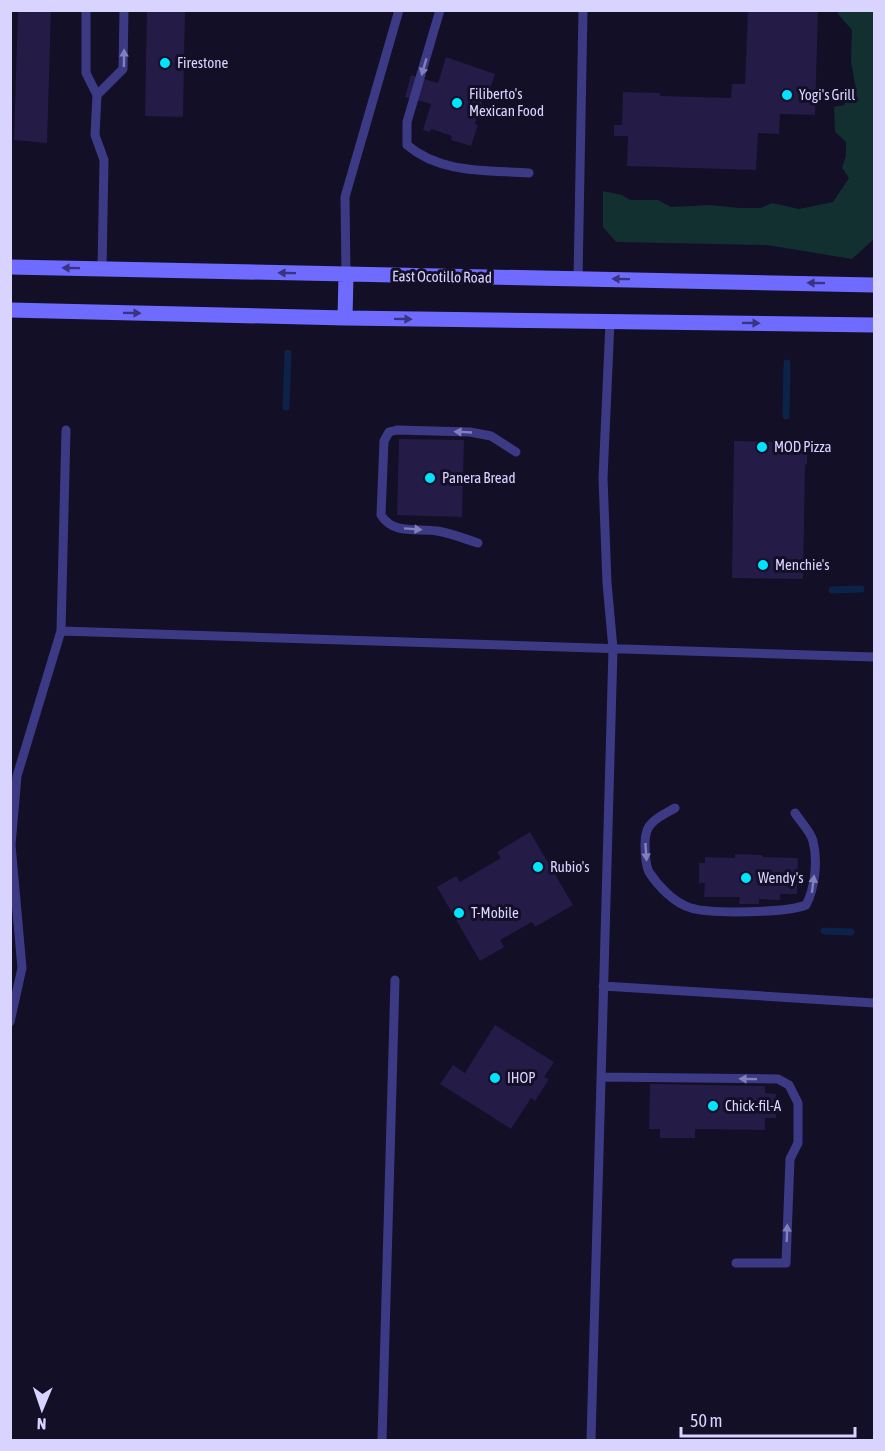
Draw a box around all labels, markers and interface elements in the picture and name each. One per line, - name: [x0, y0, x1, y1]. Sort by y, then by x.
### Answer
- one-way arrow: [119, 49, 128, 68]
- place label: Firestone: [177, 54, 229, 71]
- marker: Firestone: [158, 56, 172, 70]
- one-way arrow: [419, 58, 428, 76]
- place label: Filiberto's Mexican Food: [469, 85, 544, 119]
- place label: Yogi's Grill: [799, 86, 855, 103]
- marker: Yogi's Grill: [780, 88, 794, 102]
- marker: Filiberto's Mexican Food: [450, 96, 464, 110]
- one-way arrow: [62, 264, 81, 273]
- street label: East Ocotillo Road: [392, 267, 492, 286]
- one-way arrow: [278, 269, 297, 278]
- one-way arrow: [612, 275, 631, 284]
- one-way arrow: [807, 279, 826, 288]
- one-way arrow: [122, 308, 141, 317]
- one-way arrow: [394, 314, 413, 323]
- one-way arrow: [741, 319, 760, 328]
- one-way arrow: [453, 428, 472, 437]
- place label: MOD Pizza: [774, 438, 832, 455]
- marker: MOD Pizza: [755, 440, 769, 454]
- place label: Panera Bread: [442, 469, 516, 486]
- marker: Panera Bread: [423, 471, 437, 485]
- one-way arrow: [403, 525, 422, 534]
- place label: Menchie's: [775, 556, 830, 573]
- marker: Menchie's: [756, 558, 770, 572]
- one-way arrow: [641, 842, 651, 861]
- place label: Rubio's: [550, 858, 590, 875]
- marker: Rubio's: [531, 860, 545, 874]
- place label: Wendy's: [758, 869, 804, 886]
- marker: Wendy's: [739, 871, 753, 885]
- one-way arrow: [808, 875, 818, 894]
- place label: T-Mobile: [471, 904, 519, 921]
- marker: T-Mobile: [452, 906, 466, 920]
- place label: IHOP: [507, 1069, 536, 1086]
- marker: IHOP: [488, 1071, 502, 1085]
- one-way arrow: [738, 1074, 757, 1083]
- place label: Chick-fil-A: [725, 1097, 782, 1114]
- marker: Chick-fil-A: [706, 1099, 720, 1113]
- one-way arrow: [782, 1224, 791, 1243]
- north arrow: [12, 1379, 72, 1439]
- scale bar: [681, 1400, 855, 1438]
- text: 50 m: [690, 1410, 722, 1431]
- text: N: [36, 1415, 47, 1433]

